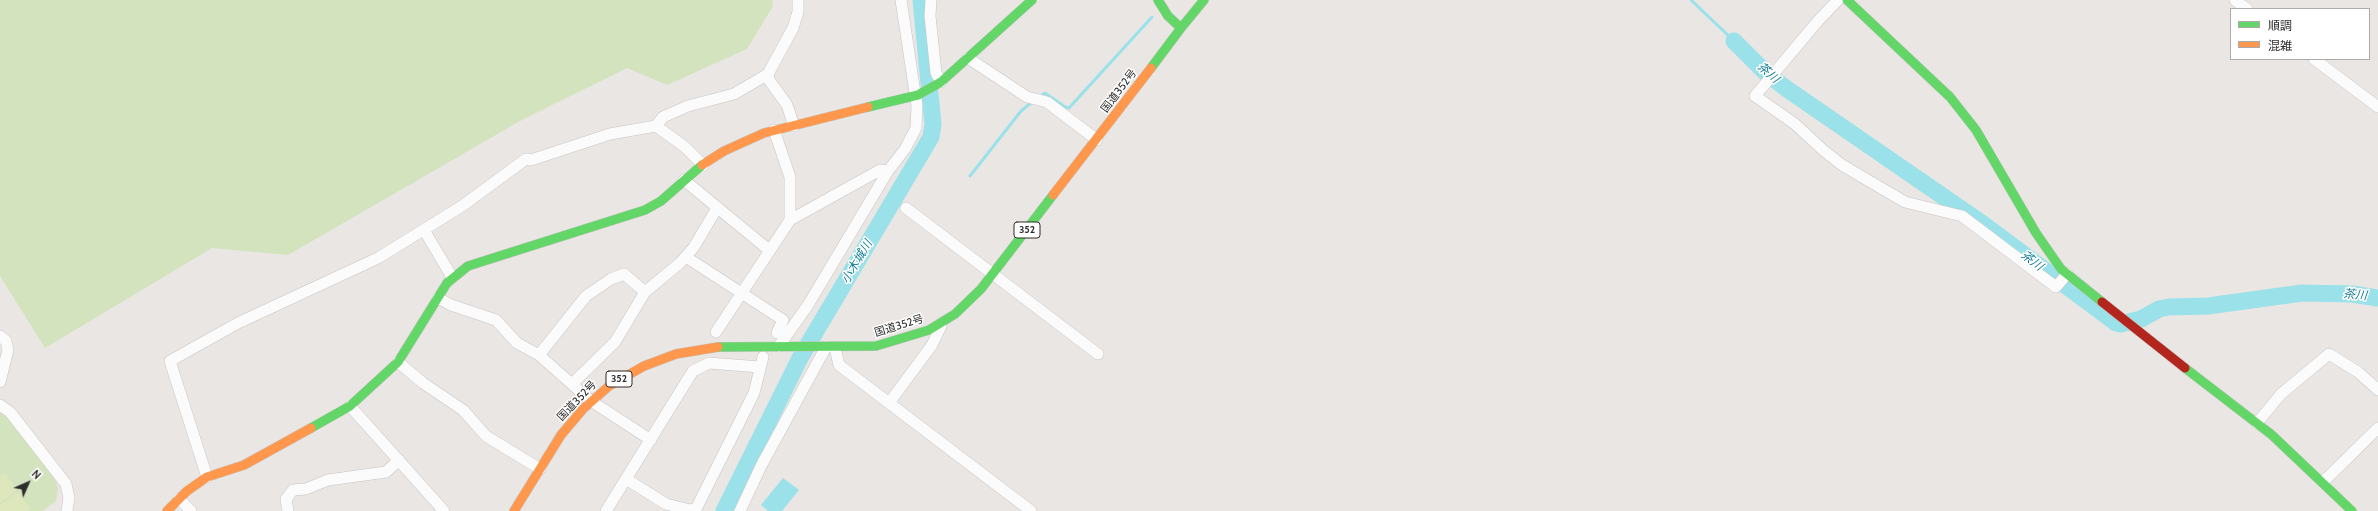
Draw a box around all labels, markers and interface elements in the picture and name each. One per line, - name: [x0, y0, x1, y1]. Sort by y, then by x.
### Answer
- legend: [2230, 8, 2370, 60]
- text: 順調: [2268, 18, 2292, 33]
- text: 混雑: [2268, 38, 2292, 53]
- water label: 茶川: [1754, 60, 1782, 86]
- street label: 国道352号: [1098, 67, 1140, 115]
- road number: 352: [1014, 222, 1040, 238]
- water label: 小木城川: [838, 238, 876, 286]
- water label: 茶川: [2018, 248, 2046, 274]
- water label: 茶川: [2342, 287, 2368, 303]
- street label: 国道352号: [873, 312, 925, 340]
- road number: 352: [606, 371, 632, 387]
- street label: 国道352号: [555, 378, 599, 424]
- north arrow: [8, 463, 48, 503]
- text: N: [29, 467, 44, 482]

